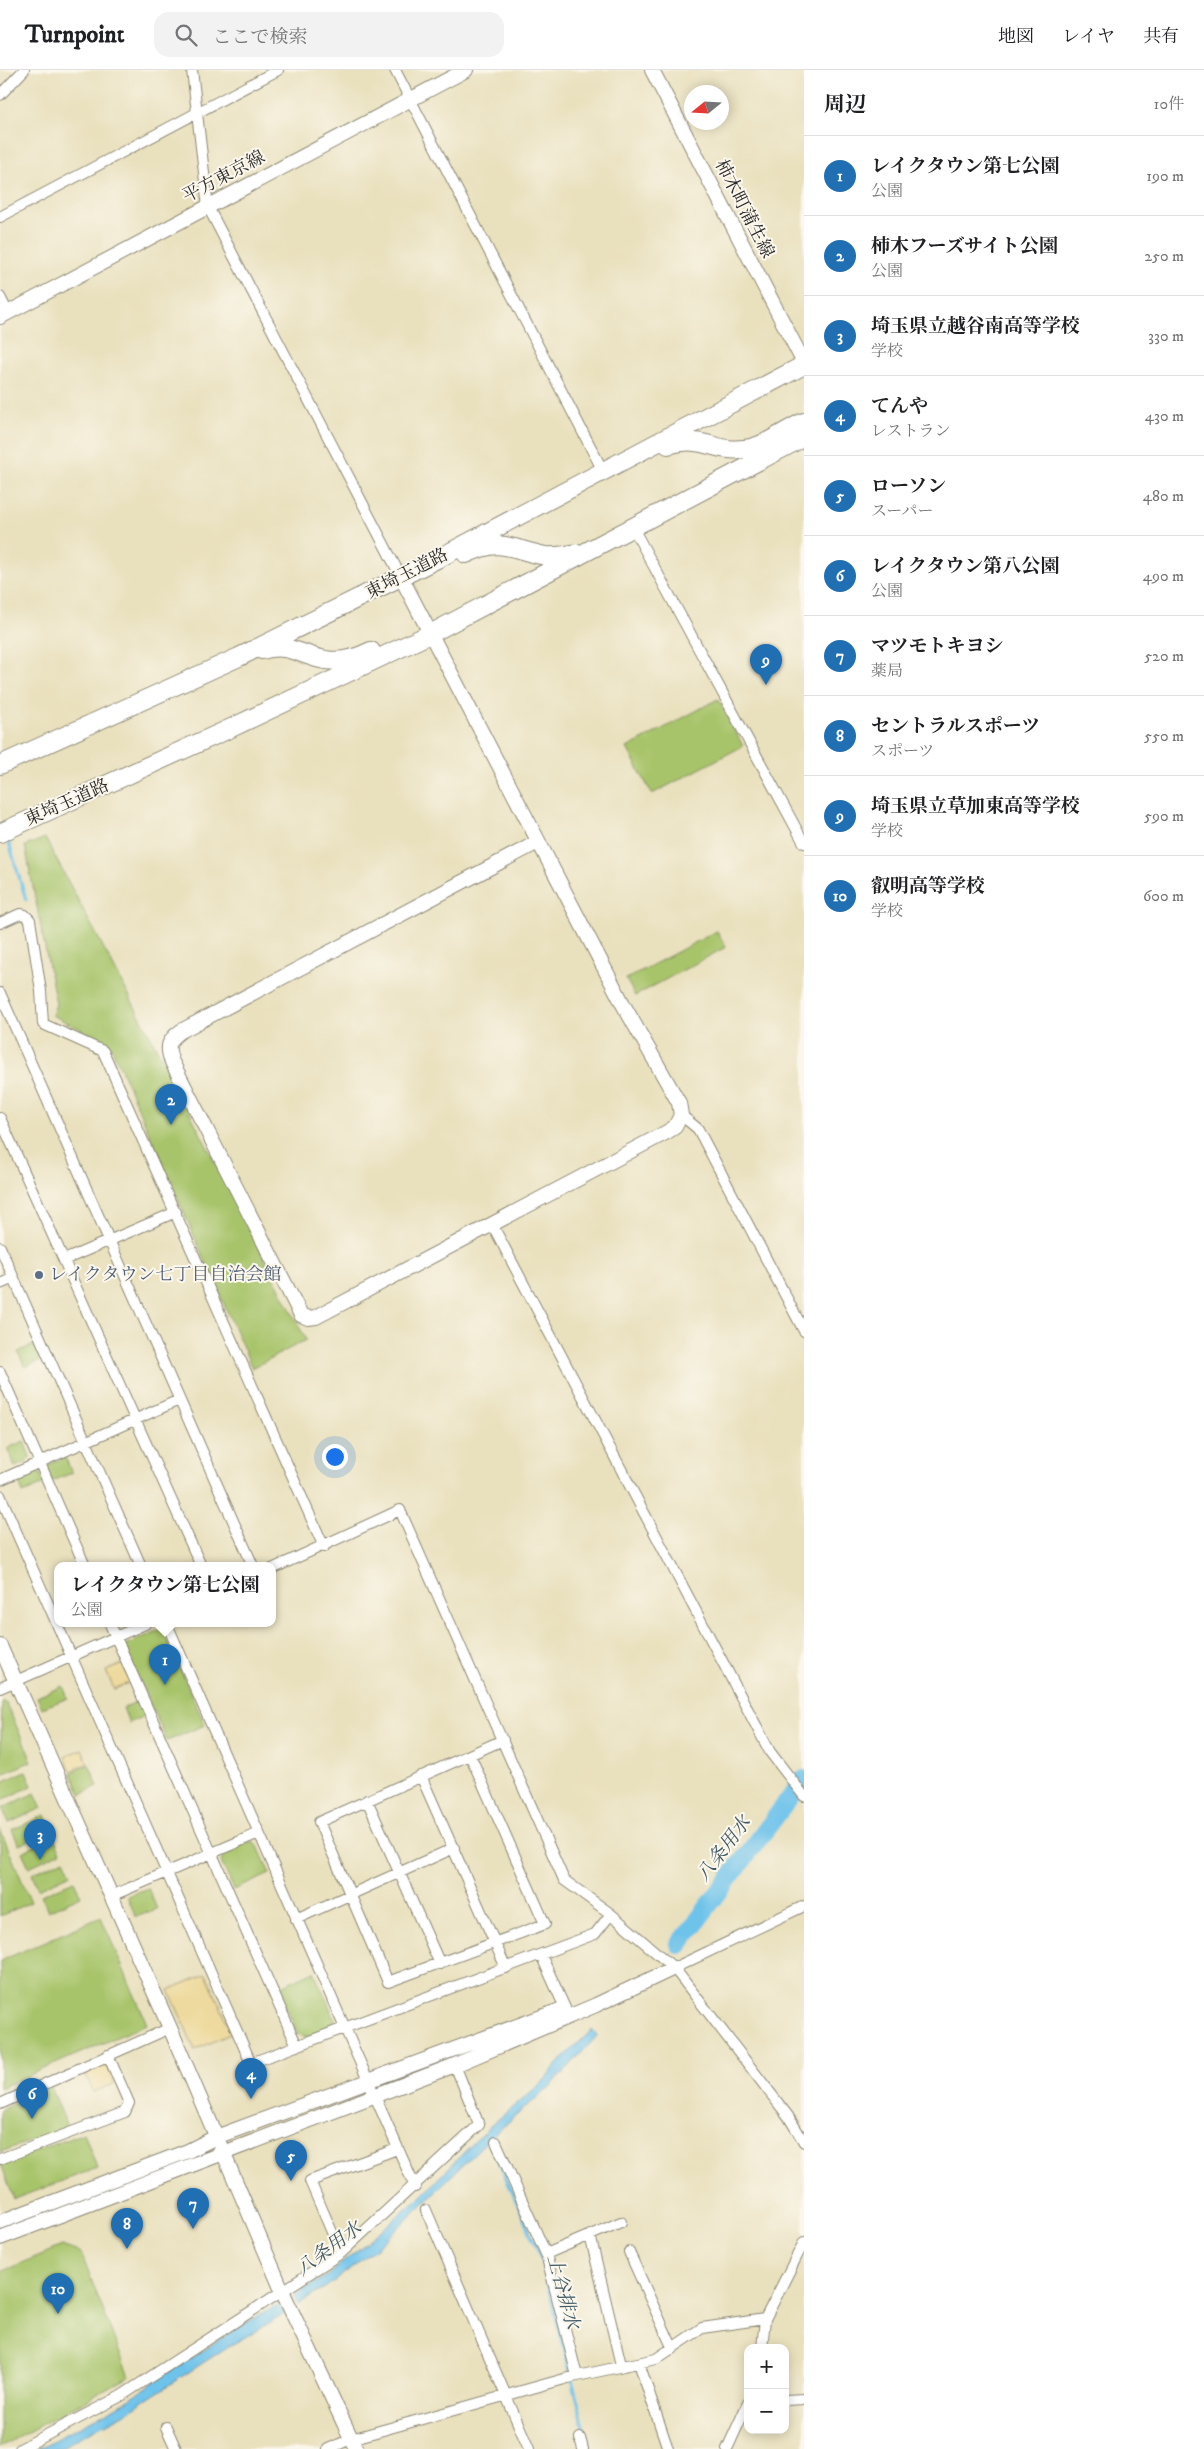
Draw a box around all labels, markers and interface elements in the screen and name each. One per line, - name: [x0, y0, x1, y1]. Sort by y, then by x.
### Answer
- search box: [154, 12, 504, 57]
- text: Turnpoint: [25, 20, 124, 50]
- icon: search: [172, 21, 200, 49]
- text: ここで検索: [212, 26, 307, 49]
- text: 地図: [998, 26, 1034, 48]
- text: レイヤ: [1062, 26, 1115, 48]
- text: 共有: [1143, 26, 1179, 48]
- north arrow: [684, 85, 729, 130]
- text: 周辺: [824, 92, 866, 118]
- text: 10件: [1154, 94, 1184, 114]
- street label: 平方東京線: [179, 146, 269, 208]
- text: レイクタウン第七公園: [871, 155, 1059, 178]
- street label: 柿木町蒲生線: [710, 156, 778, 262]
- text: 1: [837, 166, 843, 186]
- text: 190 m: [1146, 166, 1184, 186]
- text: 公園: [871, 181, 903, 201]
- text: 柿木フーズサイト公園: [871, 235, 1058, 258]
- text: 2: [836, 246, 844, 266]
- text: 250 m: [1144, 246, 1184, 266]
- text: 公園: [871, 261, 903, 281]
- text: 埼玉県立越谷南高等学校: [871, 315, 1080, 338]
- text: 3: [837, 326, 843, 346]
- text: 330 m: [1148, 326, 1184, 346]
- text: 学校: [871, 341, 903, 361]
- text: てんや: [871, 395, 928, 418]
- text: 4: [835, 406, 845, 426]
- text: 430 m: [1145, 406, 1184, 426]
- text: レストラン: [871, 421, 951, 441]
- text: ローソン: [871, 475, 946, 498]
- text: 5: [836, 486, 844, 506]
- text: 480 m: [1143, 486, 1184, 506]
- text: スーパー: [871, 501, 933, 521]
- street label: 東埼玉道路: [362, 544, 452, 604]
- text: レイクタウン第八公園: [871, 555, 1059, 578]
- text: 6: [836, 566, 844, 586]
- text: 490 m: [1143, 566, 1184, 586]
- text: 公園: [871, 581, 903, 601]
- text: マツモトキヨシ: [871, 635, 1003, 658]
- pin: 9: [750, 644, 782, 685]
- text: 7: [836, 646, 844, 666]
- text: 520 m: [1144, 646, 1184, 666]
- text: 薬局: [871, 661, 903, 681]
- text: セントラルスポーツ: [871, 715, 1040, 738]
- text: 8: [836, 726, 844, 746]
- text: 550 m: [1144, 726, 1184, 746]
- text: スポーツ: [871, 741, 934, 761]
- street label: 東埼玉道路: [21, 775, 113, 831]
- text: 埼玉県立草加東高等学校: [871, 795, 1080, 818]
- text: 9: [836, 806, 844, 826]
- text: 590 m: [1144, 806, 1184, 826]
- text: 学校: [871, 821, 903, 841]
- text: 叡明高等学校: [871, 875, 985, 898]
- text: 10: [833, 886, 847, 906]
- text: 600 m: [1143, 886, 1184, 906]
- text: 学校: [871, 901, 903, 921]
- pin: 2: [155, 1084, 187, 1125]
- place label: レイクタウン七丁目自治会館: [49, 1264, 281, 1286]
- marker: レイクタウン七丁目自治会館: [33, 1269, 45, 1281]
- your location: [322, 1444, 348, 1470]
- popup: [54, 1562, 276, 1627]
- text: レイクタウン第七公園: [71, 1574, 259, 1597]
- text: 公園: [71, 1600, 103, 1620]
- pin: 1: [149, 1644, 181, 1685]
- water label: 八条用水: [692, 1810, 757, 1886]
- pin: 3: [24, 1819, 56, 1860]
- pin: 4: [235, 2058, 267, 2099]
- pin: 6: [16, 2078, 48, 2119]
- pin: 5: [275, 2140, 307, 2181]
- pin: 7: [177, 2188, 209, 2229]
- pin: 8: [111, 2208, 143, 2249]
- water label: 八条用水: [292, 2216, 368, 2281]
- water label: 上谷排水: [542, 2252, 584, 2334]
- pin: 10: [42, 2273, 74, 2314]
- map controls: [744, 2344, 789, 2434]
- button: +: [744, 2344, 789, 2389]
- button: −: [744, 2389, 789, 2434]

